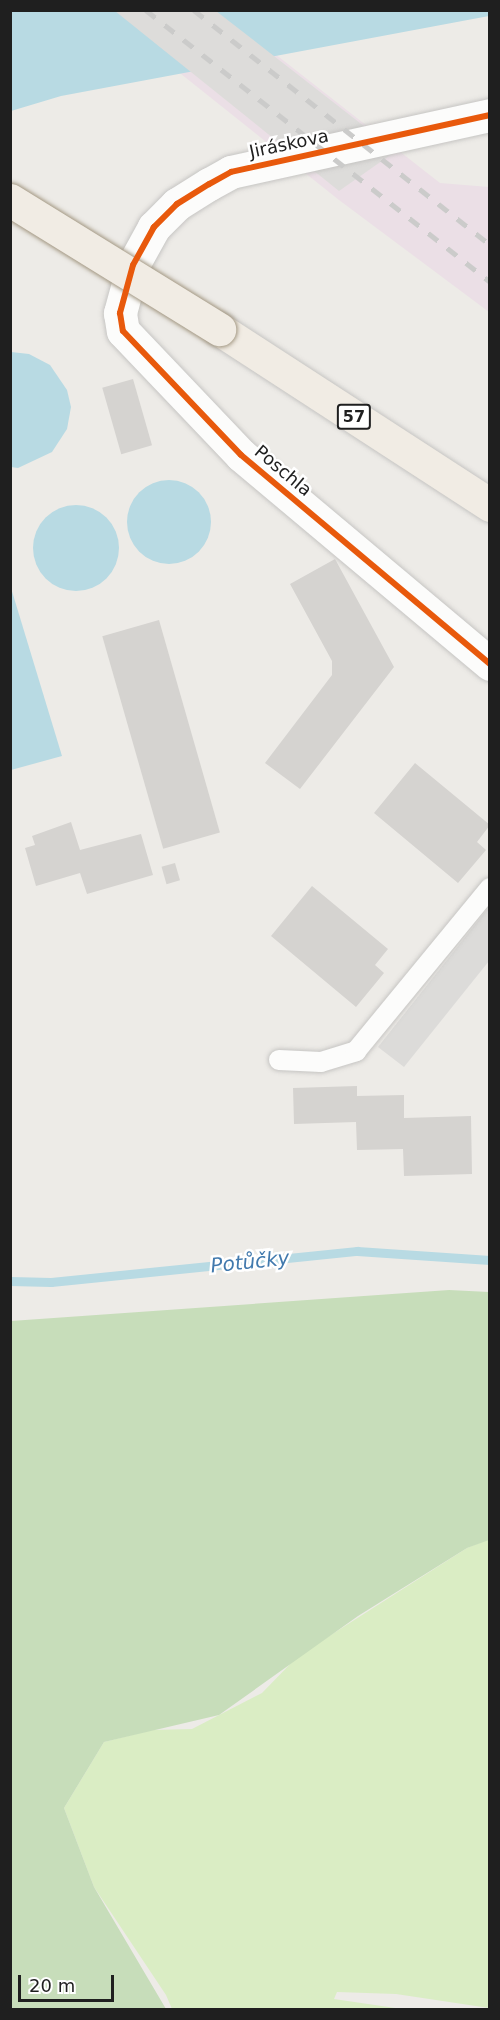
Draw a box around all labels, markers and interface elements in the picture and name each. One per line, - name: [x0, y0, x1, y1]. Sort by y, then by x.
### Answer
- street label: Jiráskova: [247, 125, 331, 163]
- road number: 57: [336, 404, 372, 430]
- street label: Poschla: [250, 441, 316, 501]
- water label: Potůčky: [209, 1246, 291, 1278]
- scale bar: [21, 1963, 117, 2001]
- text: 20 m: [29, 1975, 75, 1996]

